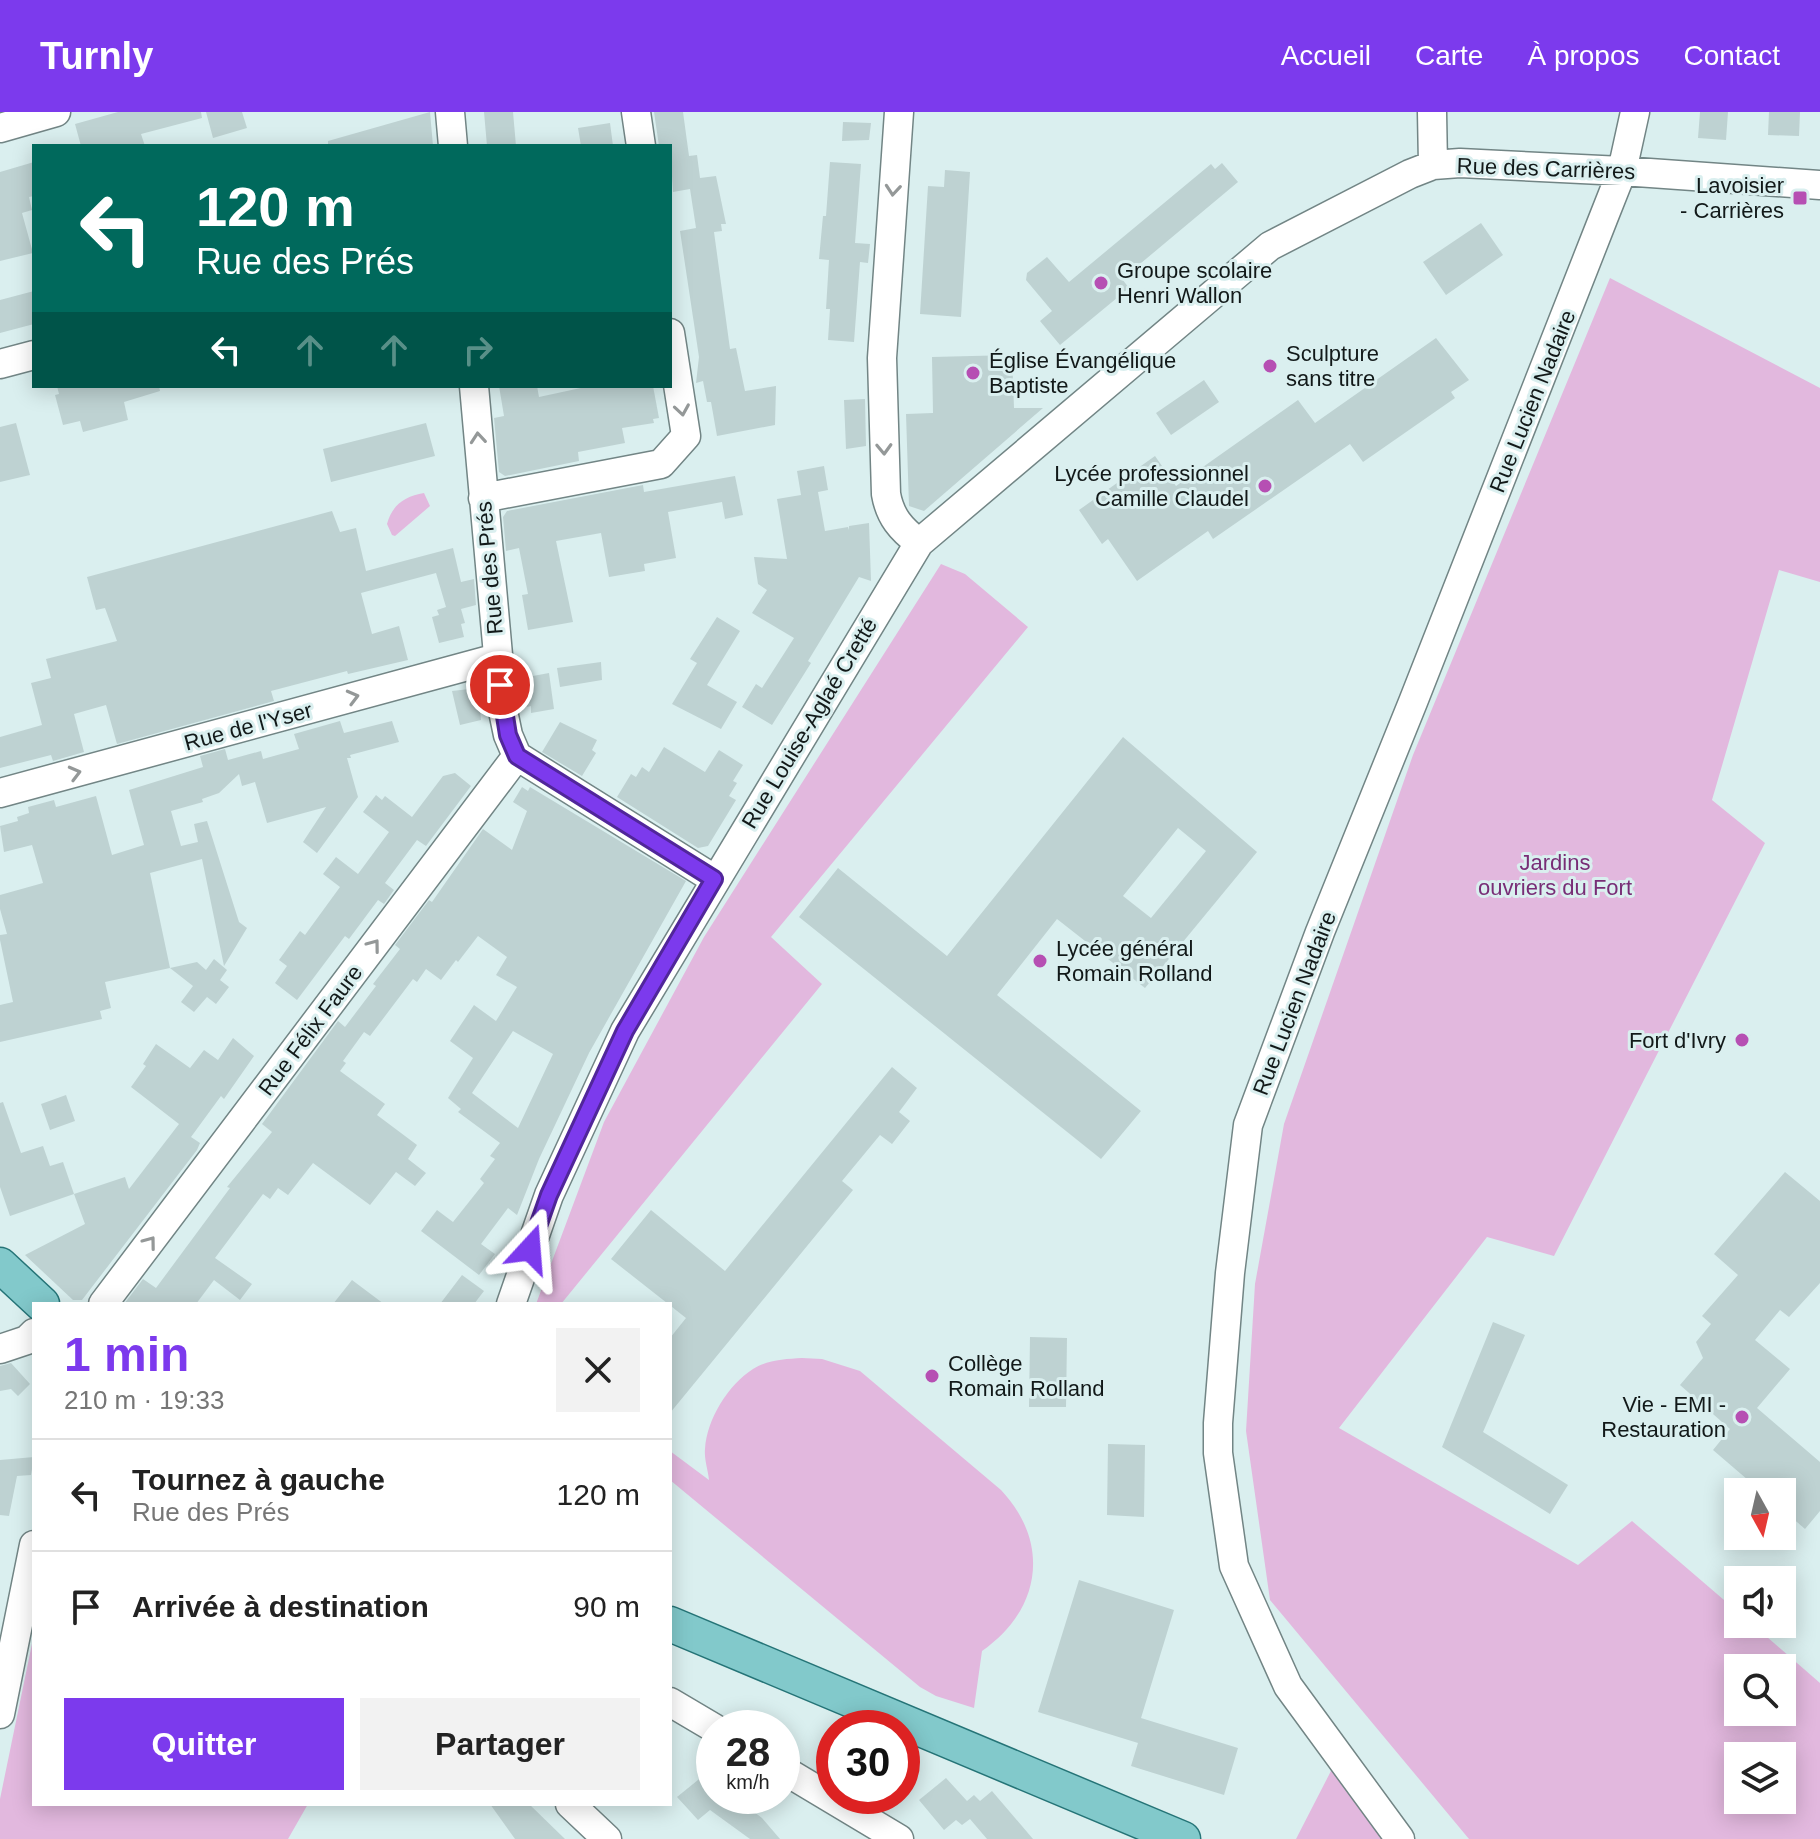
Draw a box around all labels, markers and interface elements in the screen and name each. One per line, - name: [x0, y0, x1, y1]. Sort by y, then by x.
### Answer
- text: Turnly: [40, 35, 153, 77]
- text: Accueil: [1281, 40, 1371, 71]
- text: Carte: [1415, 40, 1483, 71]
- text: À propos: [1527, 40, 1640, 71]
- text: Contact: [1684, 40, 1780, 71]
- street label: Rue des Carrières: [1456, 153, 1636, 184]
- place label: Lavoisier - Carrières: [1680, 173, 1784, 223]
- text: 120 m: [196, 175, 355, 238]
- icon: left: [64, 176, 168, 280]
- one-way arrow: [885, 184, 902, 197]
- marker: Lavoisier - Carrières: [1791, 189, 1809, 207]
- text: Rue des Prés: [196, 241, 414, 282]
- place label: Groupe scolaire Henri Wallon: [1117, 258, 1272, 308]
- marker: Groupe scolaire Henri Wallon: [1092, 274, 1110, 292]
- street label: Rue Lucien Nadaire: [1484, 306, 1580, 496]
- icon: left: [204, 328, 248, 372]
- icon: ahead: [288, 328, 332, 372]
- icon: ahead: [372, 328, 416, 372]
- icon: right: [456, 328, 500, 372]
- place label: Sculpture sans titre: [1286, 341, 1379, 391]
- place label: Église Évangélique Baptiste: [989, 348, 1176, 398]
- marker: Sculpture sans titre: [1261, 357, 1279, 375]
- marker: Église Évangélique Baptiste: [964, 364, 982, 382]
- one-way arrow: [673, 403, 690, 417]
- one-way arrow: [470, 431, 487, 444]
- one-way arrow: [876, 443, 893, 456]
- place label: Lycée professionnel Camille Claudel: [1054, 461, 1249, 511]
- marker: Lycée professionnel Camille Claudel: [1256, 477, 1274, 495]
- street label: Rue des Prés: [471, 500, 508, 635]
- street label: Rue Louise-Aglaé Cretté: [737, 614, 882, 833]
- pin: [466, 651, 534, 719]
- icon: arrive: [478, 663, 522, 707]
- one-way arrow: [346, 690, 360, 706]
- street label: Rue de l'Yser: [181, 697, 315, 756]
- one-way arrow: [68, 765, 82, 782]
- park label: Jardins ouvriers du Fort: [1478, 850, 1632, 900]
- street label: Rue Lucien Nadaire: [1248, 908, 1341, 1098]
- place label: Lycée général Romain Rolland: [1056, 936, 1213, 986]
- one-way arrow: [365, 939, 379, 954]
- marker: Lycée général Romain Rolland: [1031, 952, 1049, 970]
- street label: Rue Félix Faure: [253, 960, 367, 1100]
- place label: Fort d'Ivry: [1629, 1028, 1726, 1053]
- marker: Fort d'Ivry: [1733, 1031, 1751, 1049]
- position arrow: [488, 1207, 572, 1291]
- one-way arrow: [140, 1236, 154, 1251]
- text: 1 min: [64, 1328, 189, 1381]
- button: close: [556, 1328, 640, 1412]
- place label: Collège Romain Rolland: [948, 1351, 1105, 1401]
- marker: Collège Romain Rolland: [923, 1367, 941, 1385]
- text: 210 m · 19:33: [64, 1385, 224, 1415]
- place label: Vie - EMI - Restauration: [1601, 1392, 1726, 1442]
- marker: Vie - EMI - Restauration: [1733, 1408, 1751, 1426]
- text: Tournez à gauche: [132, 1463, 385, 1496]
- icon: left: [64, 1473, 108, 1517]
- text: 120 m: [557, 1478, 640, 1511]
- north arrow: [1724, 1478, 1796, 1550]
- map controls: [1724, 1478, 1796, 1814]
- text: Rue des Prés: [132, 1497, 290, 1527]
- button: sound: [1724, 1566, 1796, 1638]
- icon: arrive: [64, 1585, 108, 1629]
- text: Arrivée à destination: [132, 1590, 429, 1623]
- text: 90 m: [573, 1590, 640, 1623]
- button: search: [1724, 1654, 1796, 1726]
- button: Quitter: [64, 1698, 344, 1790]
- button: Partager: [360, 1698, 640, 1790]
- speed limit sign: 30: [816, 1710, 920, 1814]
- text: 28: [726, 1730, 770, 1774]
- button: layers: [1724, 1742, 1796, 1814]
- text: km/h: [726, 1771, 770, 1793]

